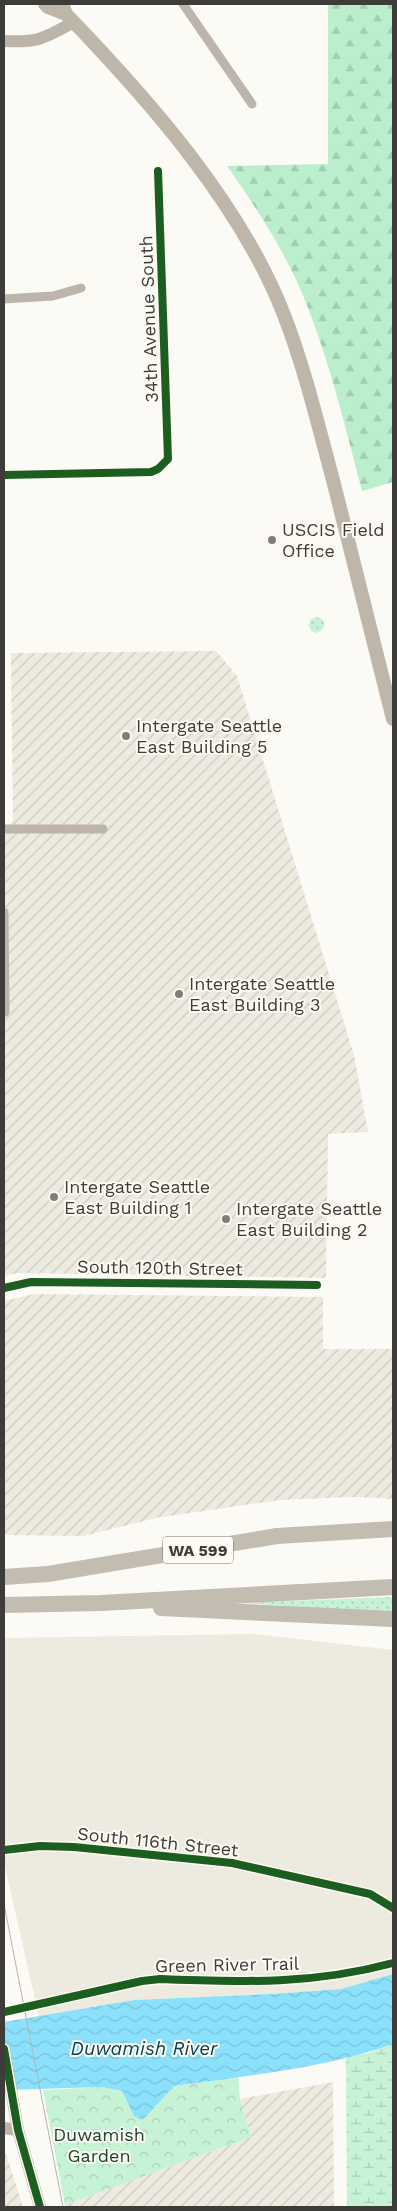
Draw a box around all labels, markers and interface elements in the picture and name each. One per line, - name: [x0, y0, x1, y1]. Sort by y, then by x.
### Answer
- street label: 34th Avenue South: [135, 235, 162, 403]
- place label: USCIS Field Office: [282, 519, 385, 561]
- marker: USCIS Field Office: [266, 534, 278, 546]
- place label: Intergate Seattle East Building 5: [136, 715, 282, 757]
- marker: Intergate Seattle East Building 5: [120, 730, 132, 742]
- place label: Intergate Seattle East Building 3: [189, 973, 335, 1015]
- marker: Intergate Seattle East Building 3: [173, 988, 185, 1000]
- place label: Intergate Seattle East Building 1: [64, 1176, 210, 1218]
- marker: Intergate Seattle East Building 1: [48, 1191, 60, 1203]
- place label: Intergate Seattle East Building 2: [236, 1198, 382, 1240]
- marker: Intergate Seattle East Building 2: [220, 1213, 232, 1225]
- street label: South 120th Street: [77, 1256, 243, 1279]
- road number: WA 599: [163, 1536, 233, 1564]
- street label: South 116th Street: [76, 1823, 240, 1860]
- street label: Green River Trail: [155, 1953, 300, 1976]
- water label: Duwamish River: [71, 2037, 218, 2060]
- park label: Duwamish Garden: [53, 2124, 145, 2166]

